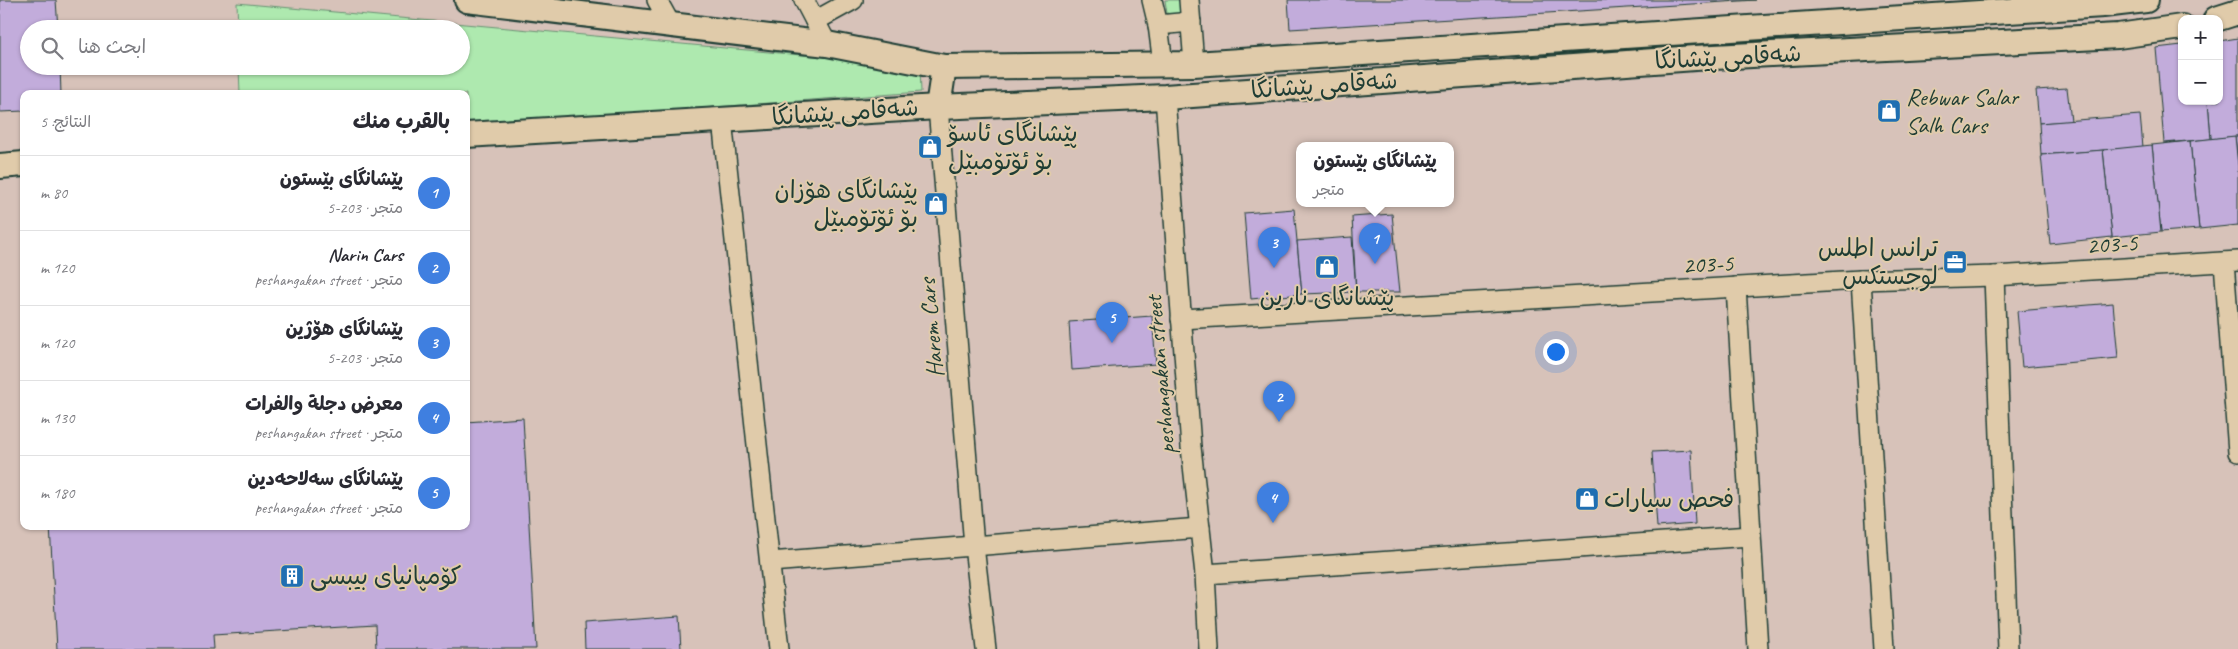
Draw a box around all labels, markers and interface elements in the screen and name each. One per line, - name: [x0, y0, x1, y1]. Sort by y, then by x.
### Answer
- map controls: [2178, 15, 2223, 105]
- button: +: [2178, 15, 2223, 60]
- search box: [20, 20, 470, 75]
- icon: search: [38, 34, 66, 62]
- text: ابحث هنا: [78, 35, 146, 59]
- street label: شەقامی پێشانگا: [1654, 38, 1802, 76]
- button: −: [2178, 60, 2223, 105]
- street label: شەقامی پێشانگا: [1250, 65, 1398, 105]
- place label: Rebwar Salar Salh Cars: [1906, 82, 2020, 140]
- street label: شەقامی پێشانگا: [771, 92, 919, 132]
- shop icon: Rebwar Salar Salh Cars: [1876, 98, 1902, 124]
- text: بالقرب منك: [353, 108, 450, 134]
- text: النتائج: 5: [40, 112, 91, 132]
- place label: پێشانگای ئاسۆ بۆ ئۆتۆمبێل: [946, 118, 1078, 176]
- shop icon: پێشانگای ئاسۆ بۆ ئۆتۆمبێل: [917, 134, 943, 160]
- popup: [1296, 142, 1454, 207]
- text: پێشانگای بێستون: [1313, 149, 1437, 173]
- text: پێشانگای بێستون: [280, 167, 403, 191]
- place label: پێشانگای هۆزان بۆ ئۆتۆمبێل: [775, 175, 918, 233]
- text: متجر: [1313, 180, 1345, 200]
- text: 80 m: [40, 183, 67, 203]
- text: 1: [430, 183, 438, 203]
- shop icon: پێشانگای هۆزان بۆ ئۆتۆمبێل: [923, 191, 949, 217]
- text: متجر · 203-5: [327, 198, 403, 218]
- pin: 1: [1359, 223, 1391, 264]
- pin: 3: [1258, 227, 1290, 268]
- street label: 203-5: [2086, 227, 2140, 261]
- place label: ترانس اطلس لوجستكس: [1818, 233, 1939, 292]
- text: Narin Cars: [328, 243, 403, 267]
- street label: 203-5: [1682, 248, 1735, 280]
- office icon: ترانس اطلس لوجستكس: [1942, 249, 1968, 275]
- shop icon: پێشانگای نارین: [1314, 254, 1340, 280]
- text: 120 m: [40, 258, 74, 278]
- text: 2: [430, 258, 438, 278]
- text: متجر · peshangakan street: [255, 270, 403, 290]
- street label: Harem Cars: [911, 274, 950, 379]
- place label: پێشانگای نارین: [1260, 282, 1394, 312]
- street label: peshangakan street: [1138, 292, 1182, 455]
- pin: 5: [1096, 302, 1128, 343]
- text: پێشانگای هۆژین: [285, 317, 403, 341]
- text: 120 m: [40, 333, 74, 353]
- text: 3: [430, 333, 438, 353]
- your location: [1543, 339, 1569, 365]
- text: متجر · 203-5: [327, 348, 403, 368]
- pin: 2: [1263, 381, 1295, 422]
- text: معرض دجلة والفرات: [245, 392, 403, 416]
- text: 130 m: [40, 408, 74, 428]
- text: 4: [430, 408, 438, 428]
- text: متجر · peshangakan street: [255, 423, 403, 443]
- text: پێشانگای سەلاحەدین: [248, 467, 403, 491]
- pin: 4: [1257, 482, 1289, 523]
- text: 180 m: [40, 483, 74, 503]
- text: 5: [431, 483, 437, 503]
- place label: فحص سيارات: [1604, 484, 1734, 514]
- shop icon: فحص سيارات: [1574, 486, 1600, 512]
- text: متجر · peshangakan street: [255, 498, 403, 518]
- place label: كۆمپانیای بیبسی: [310, 561, 462, 591]
- building icon: كۆمپانیای بیبسی: [279, 563, 305, 589]

